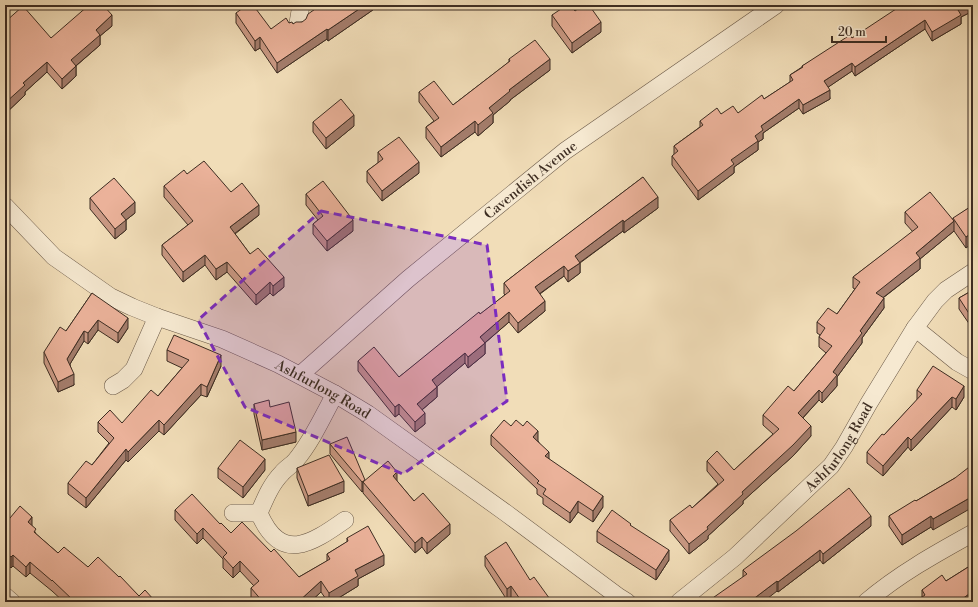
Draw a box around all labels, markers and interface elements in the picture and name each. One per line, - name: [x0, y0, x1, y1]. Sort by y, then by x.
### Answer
- scale bar: [832, 18, 886, 44]
- text: 20 m: [838, 25, 866, 40]
- street label: Cavendish Avenue: [480, 137, 581, 224]
- street label: Ashfurlong Road: [271, 356, 373, 423]
- street label: Ashfurlong Road: [801, 400, 877, 497]

